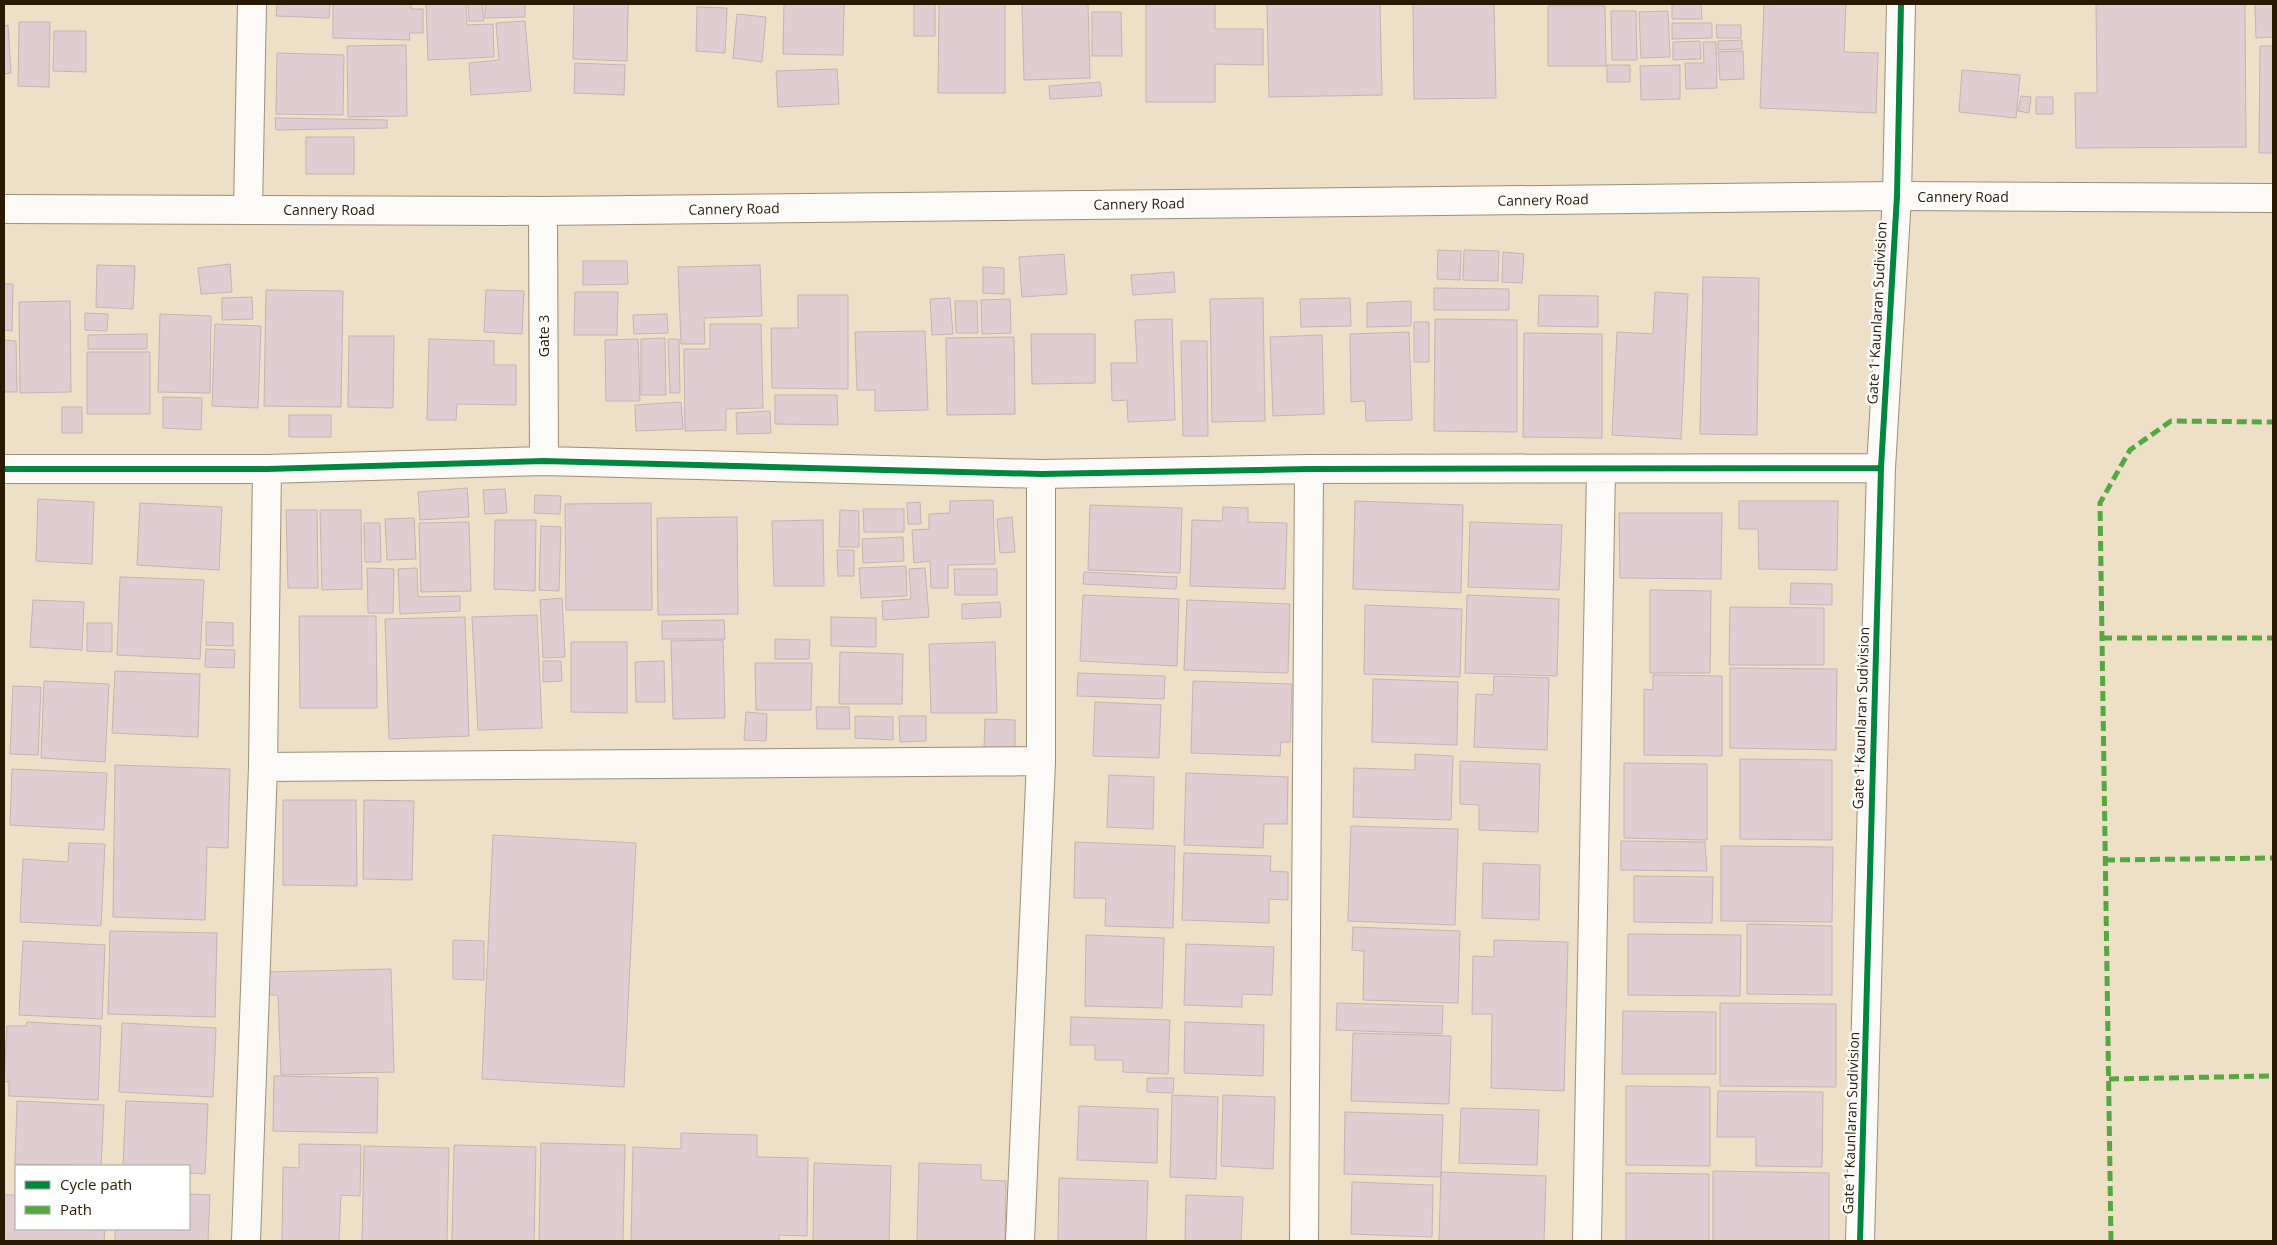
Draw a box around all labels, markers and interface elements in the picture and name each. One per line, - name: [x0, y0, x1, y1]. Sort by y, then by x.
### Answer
- street label: Cannery Road: [1917, 187, 2009, 206]
- street label: Cannery Road: [1497, 189, 1589, 210]
- street label: Cannery Road: [1093, 193, 1185, 214]
- street label: Cannery Road: [688, 198, 780, 219]
- street label: Cannery Road: [283, 200, 375, 219]
- street label: Gate 1 Kaunlaran Sudivision: [1862, 221, 1891, 405]
- street label: Gate 3: [534, 315, 553, 357]
- street label: Gate 1 Kaunlaran Sudivision: [1848, 626, 1873, 810]
- street label: Gate 1 Kaunlaran Sudivision: [1838, 1031, 1863, 1215]
- legend: [15, 1165, 190, 1230]
- text: Cycle path: [60, 1174, 132, 1194]
- text: Path: [60, 1199, 92, 1219]

